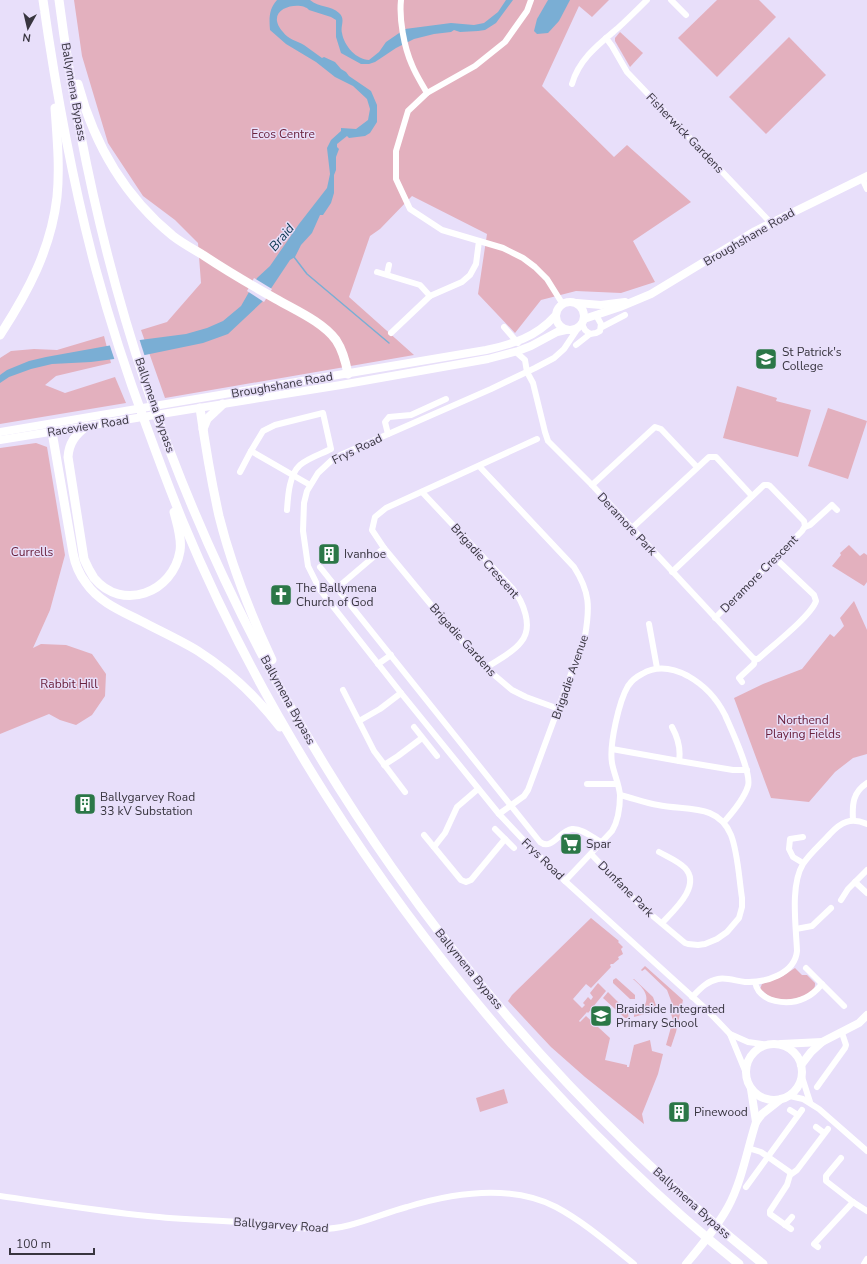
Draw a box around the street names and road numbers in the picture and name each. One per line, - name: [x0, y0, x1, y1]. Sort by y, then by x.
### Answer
- street label: Ballymena Bypass: [57, 42, 91, 143]
- street label: Fisherwick Gardens: [643, 89, 728, 177]
- street label: Broughshane Road: [701, 204, 797, 270]
- street label: Ballymena Bypass: [131, 355, 179, 455]
- street label: Broughshane Road: [230, 368, 334, 402]
- street label: Raceview Road: [46, 412, 130, 440]
- street label: Frys Road: [329, 430, 385, 468]
- street label: Deramore Park: [594, 489, 661, 560]
- street label: Brigadie Crescent: [447, 520, 523, 602]
- street label: Deramore Crescent: [717, 531, 802, 616]
- street label: Brigadie Gardens: [426, 600, 500, 680]
- street label: Brigadie Avenue: [548, 632, 592, 722]
- street label: Ballymena Bypass: [257, 653, 319, 748]
- street label: Frys Road: [518, 835, 568, 883]
- street label: Dunfane Park: [595, 858, 658, 921]
- street label: Ballymena Bypass: [431, 925, 507, 1013]
- street label: Ballymena Bypass: [650, 1164, 735, 1242]
- street label: Ballygarvey Road: [233, 1214, 329, 1236]

